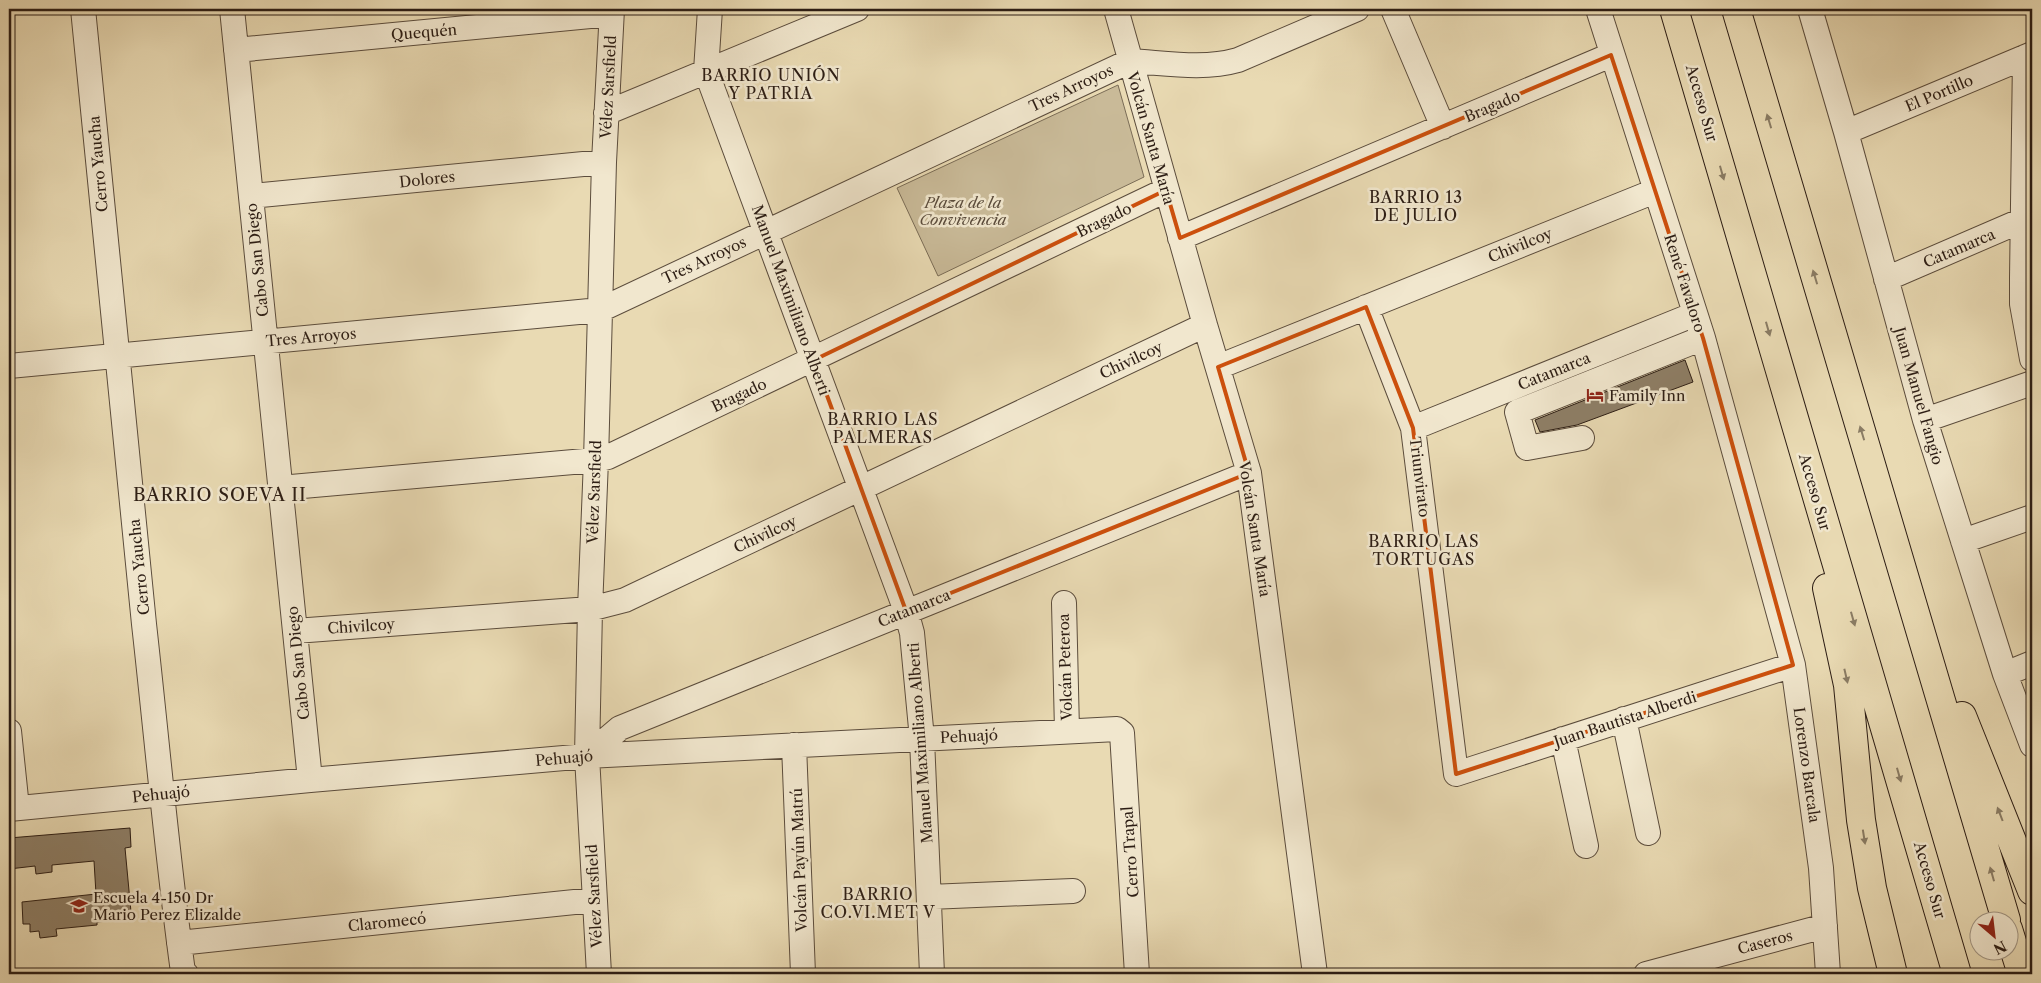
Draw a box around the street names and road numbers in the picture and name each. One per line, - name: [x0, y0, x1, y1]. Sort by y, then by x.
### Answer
- street label: Quequén: [390, 20, 458, 44]
- street label: Vélez Sarsfield: [596, 35, 620, 140]
- street label: Tres Arroyos: [1026, 60, 1116, 116]
- street label: Acceso Sur: [1682, 61, 1722, 144]
- street label: Volcán Santa María: [1123, 68, 1179, 207]
- street label: El Portillo: [1902, 70, 1976, 116]
- street label: Bragado: [1461, 86, 1523, 126]
- street label: Cerro Yaucha: [84, 115, 112, 213]
- street label: Dolores: [398, 167, 456, 191]
- street label: Bragado: [1073, 199, 1135, 241]
- street label: Cabo San Diego: [242, 202, 272, 318]
- street label: Manuel Maximiliano Alberti: [748, 202, 835, 398]
- street label: Chivilcoy: [1485, 223, 1555, 266]
- street label: Catamarca: [1920, 224, 1998, 272]
- street label: René Favaloro: [1660, 231, 1710, 335]
- street label: Tres Arroyos: [659, 232, 749, 288]
- street label: Juan Manuel Fangio: [1890, 323, 1948, 467]
- street label: Tres Arroyos: [265, 324, 357, 350]
- street label: Chivilcoy: [1096, 337, 1166, 383]
- street label: Catamarca: [1515, 348, 1593, 394]
- street label: Bragado: [708, 374, 770, 416]
- street label: Triunvirato: [1406, 436, 1434, 518]
- street label: Vélez Sarsfield: [583, 440, 605, 545]
- street label: Acceso Sur: [1795, 450, 1835, 533]
- street label: Volcán Santa María: [1235, 459, 1275, 598]
- street label: Chivilcoy: [730, 511, 800, 557]
- street label: Cerro Yaucha: [124, 518, 153, 616]
- street label: Catamarca: [875, 585, 953, 631]
- street label: Cabo San Diego: [283, 605, 313, 721]
- street label: Volcán Peteroa: [1054, 613, 1076, 722]
- street label: Chivilcoy: [327, 614, 396, 638]
- street label: Manuel Maximiliano Alberti: [903, 641, 936, 844]
- street label: Juan Bautista Alberdi: [1549, 687, 1699, 752]
- street label: Lorenzo Barcala: [1789, 706, 1825, 824]
- street label: Pehuajó: [940, 725, 998, 747]
- street label: Pehuajó: [534, 746, 594, 770]
- street label: Pehuajó: [131, 782, 191, 806]
- street label: Volcán Payún Matrú: [787, 788, 811, 933]
- street label: Cerro Trapal: [1117, 805, 1143, 898]
- street label: Acceso Sur: [1910, 838, 1950, 921]
- street label: Vélez Sarsfield: [582, 844, 606, 949]
- street label: Claromecó: [347, 908, 427, 936]
- street label: Caseros: [1735, 926, 1795, 958]

